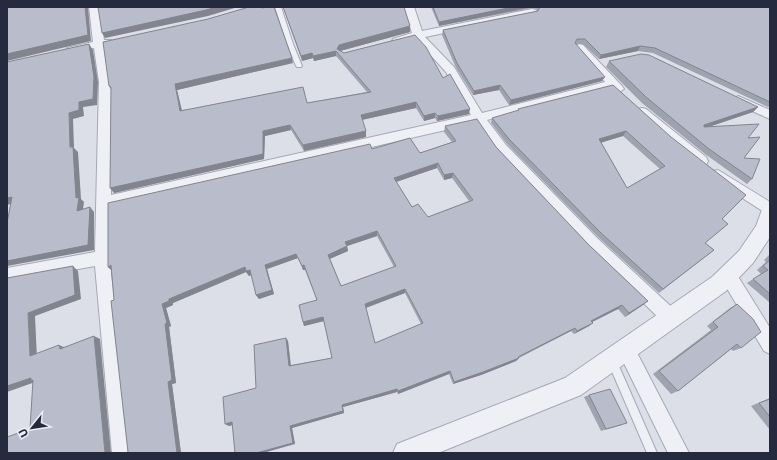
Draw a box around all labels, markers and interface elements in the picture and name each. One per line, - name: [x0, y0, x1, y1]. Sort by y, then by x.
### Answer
- north arrow: [12, 408, 52, 448]
- text: U: [15, 427, 31, 440]

